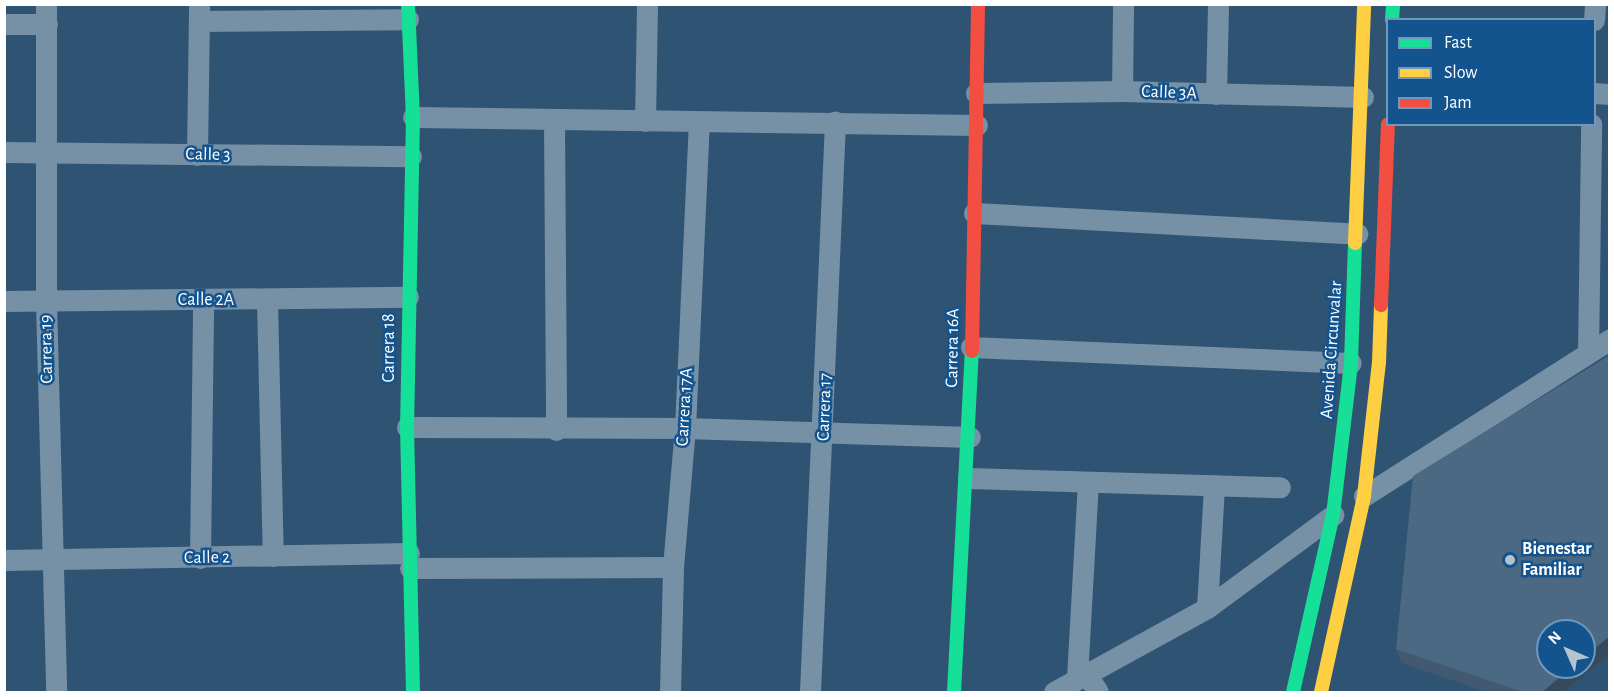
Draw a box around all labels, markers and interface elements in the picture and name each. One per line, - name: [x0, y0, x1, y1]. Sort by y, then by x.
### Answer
- legend: [1386, 18, 1596, 126]
- text: Fast: [1444, 34, 1472, 52]
- text: Slow: [1444, 64, 1477, 82]
- street label: Calle 3A: [1141, 81, 1197, 105]
- text: Jam: [1444, 94, 1472, 112]
- street label: Calle 3: [185, 144, 231, 166]
- street label: Avenida Circunvalar: [1316, 280, 1348, 420]
- street label: Calle 2A: [178, 289, 234, 311]
- street label: Carrera 16A: [942, 308, 964, 388]
- street label: Carrera 18: [378, 313, 400, 383]
- street label: Carrera 19: [36, 314, 58, 384]
- street label: Carrera 17A: [672, 367, 698, 447]
- street label: Carrera 17: [813, 373, 837, 441]
- place label: Bienestar Familiar: [1522, 539, 1591, 582]
- street label: Calle 2: [184, 547, 230, 569]
- marker: Bienestar Familiar: [1503, 553, 1517, 567]
- north arrow: [1536, 619, 1596, 679]
- text: N: [1545, 628, 1564, 647]

